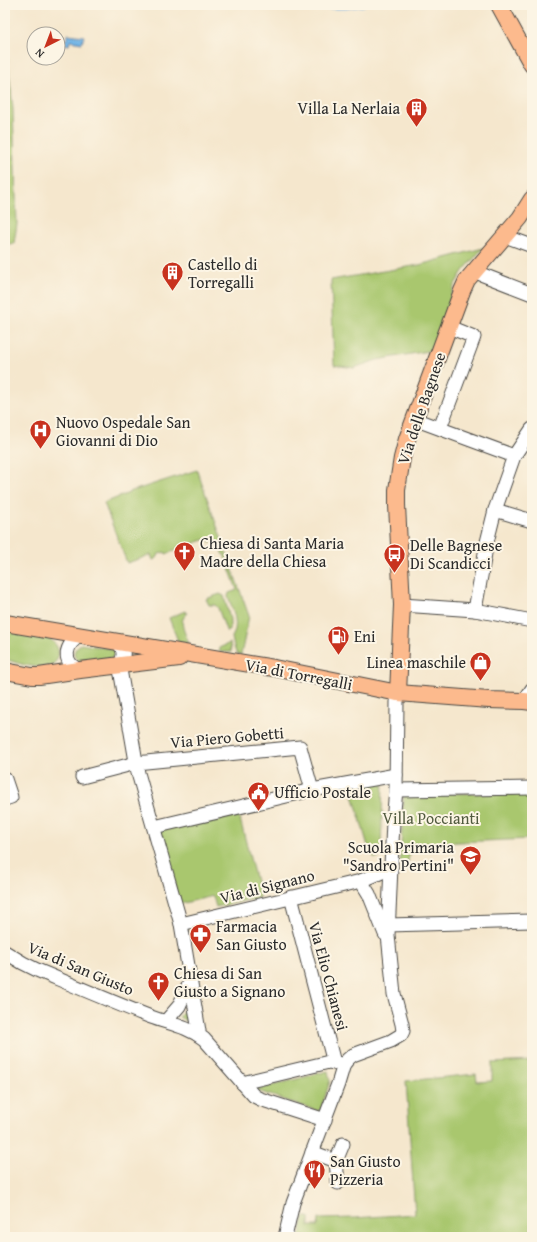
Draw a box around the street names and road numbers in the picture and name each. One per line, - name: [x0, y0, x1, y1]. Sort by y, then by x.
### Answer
- street label: Via delle Bagnese: [391, 349, 451, 467]
- street label: Via di Torregalli: [243, 652, 355, 696]
- street label: Via Piero Gobetti: [169, 720, 285, 754]
- street label: Via di Signano: [217, 863, 317, 909]
- street label: Via Elio Chianesi: [303, 919, 355, 1034]
- street label: Via di San Giusto: [24, 935, 138, 1001]

